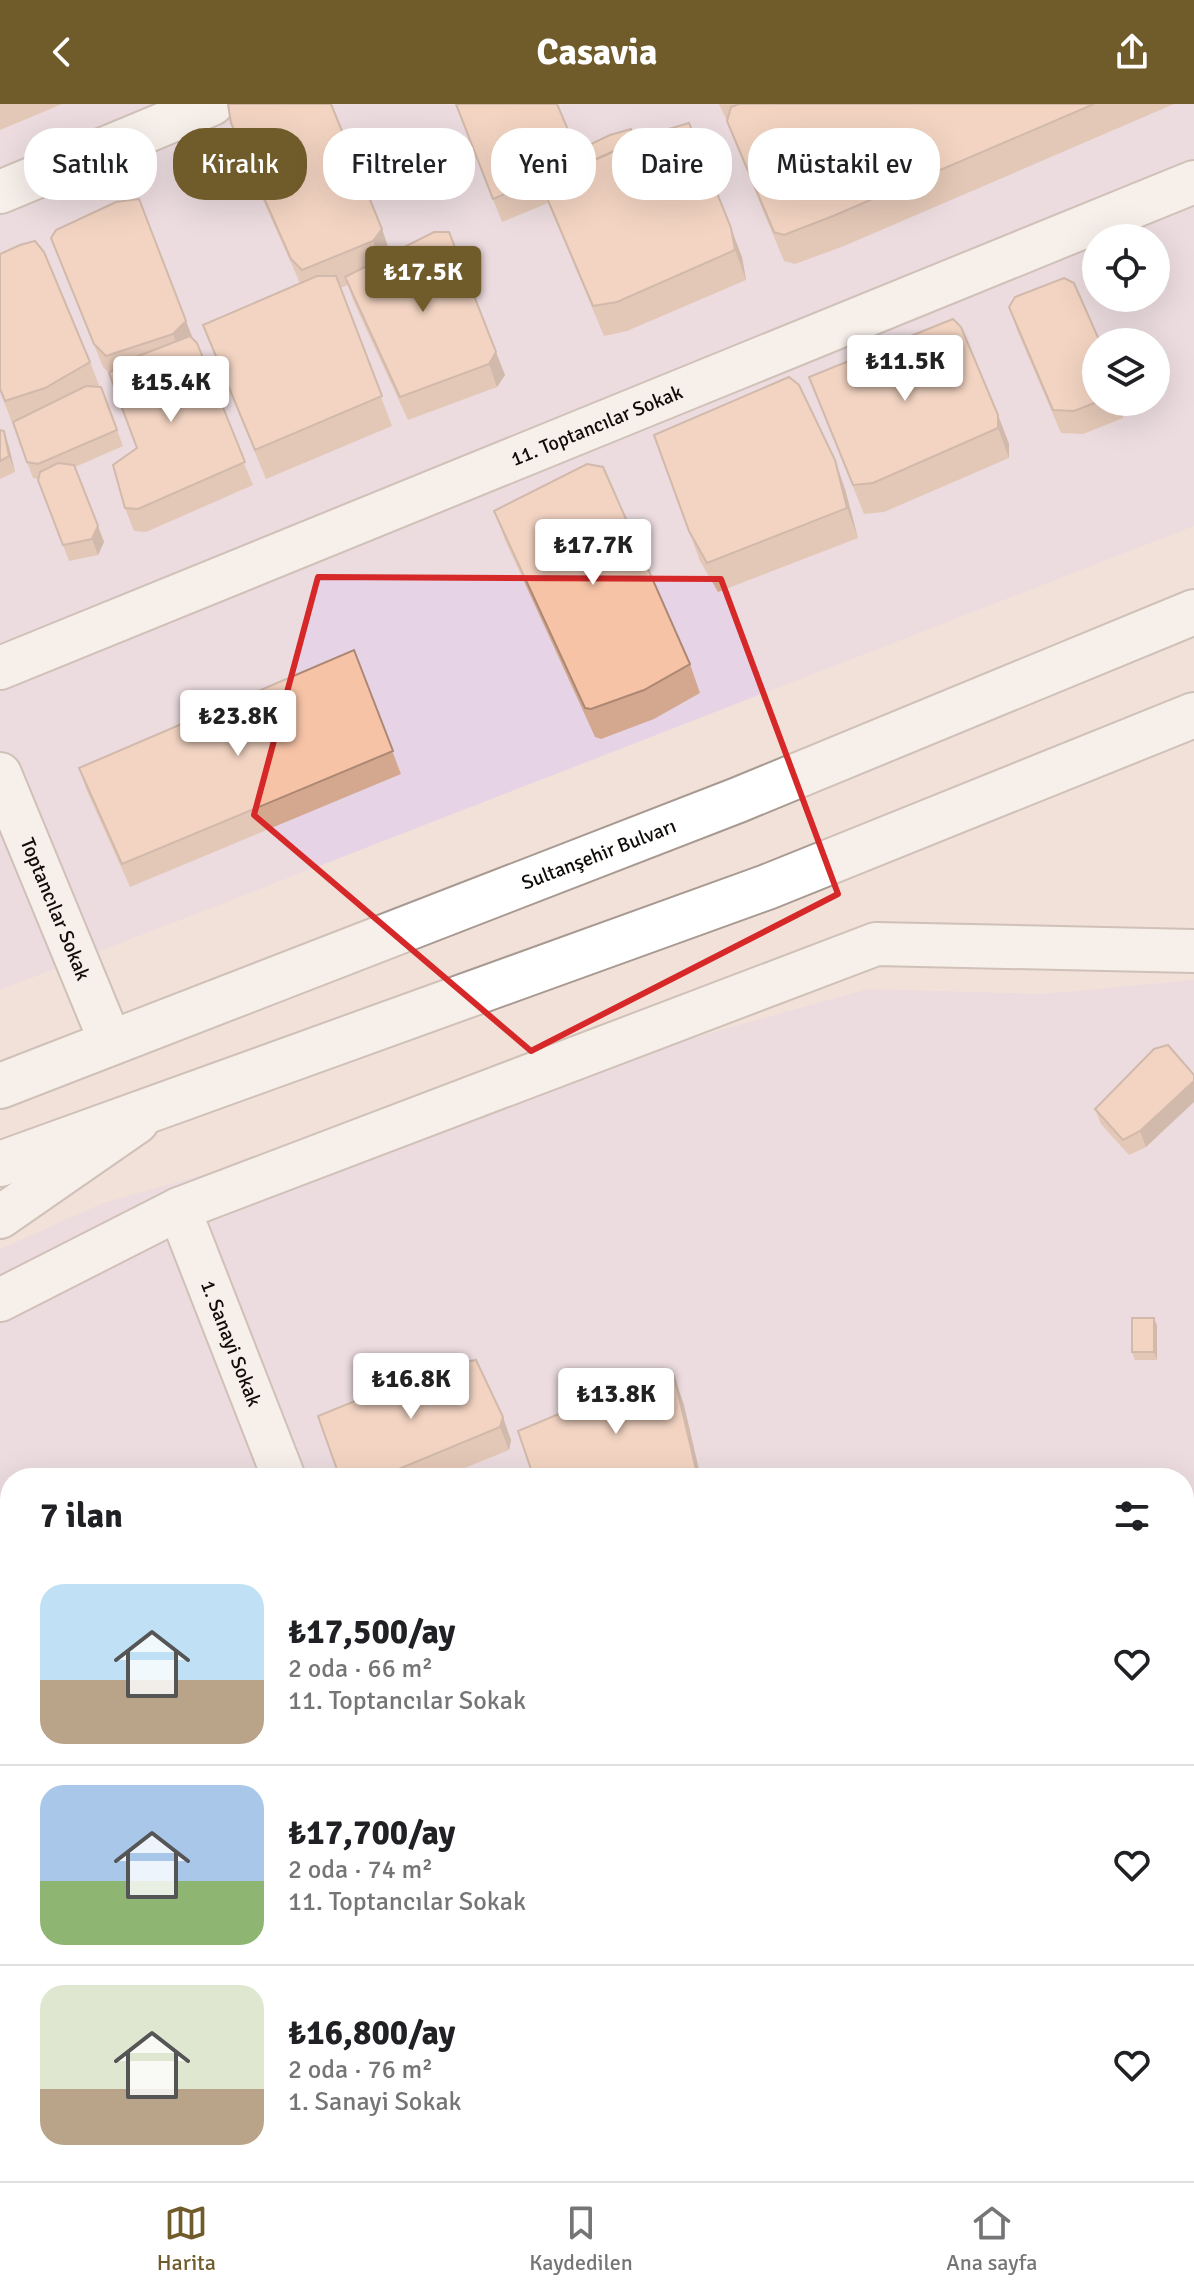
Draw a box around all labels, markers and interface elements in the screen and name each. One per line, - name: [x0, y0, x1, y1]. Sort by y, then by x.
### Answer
- icon: back: [40, 30, 84, 74]
- text: Casavia: [537, 30, 657, 75]
- icon: share: [1110, 30, 1154, 74]
- chip: Satılık: [24, 128, 157, 200]
- chip: Kiralık: [173, 128, 307, 200]
- chip: Filtreler: [323, 128, 475, 200]
- chip: Yeni: [491, 128, 596, 200]
- chip: Daire: [612, 128, 732, 200]
- chip: Müstakil ev: [748, 128, 940, 200]
- map controls: [1082, 224, 1170, 416]
- button: locate: [1082, 224, 1170, 312]
- pin: ₺17.5K: [358, 246, 488, 314]
- text: ₺17.5K: [383, 256, 463, 288]
- button: layers: [1082, 328, 1170, 416]
- pin: ₺11.5K: [840, 335, 970, 403]
- text: ₺11.5K: [865, 345, 945, 377]
- pin: ₺15.4K: [106, 356, 236, 424]
- text: ₺15.4K: [131, 366, 211, 398]
- street label: 11. Toptancılar Sokak: [507, 379, 686, 471]
- pin: ₺17.7K: [528, 519, 658, 587]
- text: ₺17.7K: [553, 529, 633, 561]
- pin: ₺23.8K: [173, 690, 303, 758]
- text: ₺23.8K: [198, 700, 278, 732]
- street label: Sultanşehir Bulvarı: [518, 813, 679, 895]
- street label: Toptancılar Sokak: [15, 834, 96, 984]
- street label: 1. Sanayi Sokak: [195, 1276, 267, 1410]
- pin: ₺16.8K: [346, 1353, 476, 1421]
- text: ₺16.8K: [371, 1363, 451, 1395]
- pin: ₺13.8K: [551, 1368, 681, 1436]
- text: ₺13.8K: [576, 1378, 656, 1410]
- icon: filters: [1110, 1494, 1154, 1538]
- text: 7 ilan: [40, 1495, 123, 1537]
- text: ₺17,500/ay: [288, 1611, 455, 1653]
- icon: home: [104, 1616, 200, 1712]
- icon: heart: [1110, 1642, 1154, 1686]
- text: 2 oda · 66 m²: [288, 1653, 433, 1685]
- text: 11. Toptancılar Sokak: [288, 1685, 526, 1717]
- text: ₺17,700/ay: [288, 1812, 455, 1854]
- icon: home: [104, 1817, 200, 1913]
- icon: heart: [1110, 1843, 1154, 1887]
- text: 2 oda · 74 m²: [288, 1854, 433, 1886]
- text: 11. Toptancılar Sokak: [288, 1886, 526, 1918]
- text: ₺16,800/ay: [288, 2012, 455, 2054]
- icon: home: [104, 2017, 200, 2113]
- icon: heart: [1110, 2043, 1154, 2087]
- text: 2 oda · 76 m²: [288, 2054, 433, 2086]
- text: 1. Sanayi Sokak: [288, 2086, 462, 2118]
- tab: Harita: [157, 2201, 216, 2276]
- tab: Kaydedilen: [529, 2201, 633, 2276]
- tab: Ana sayfa: [946, 2201, 1037, 2276]

